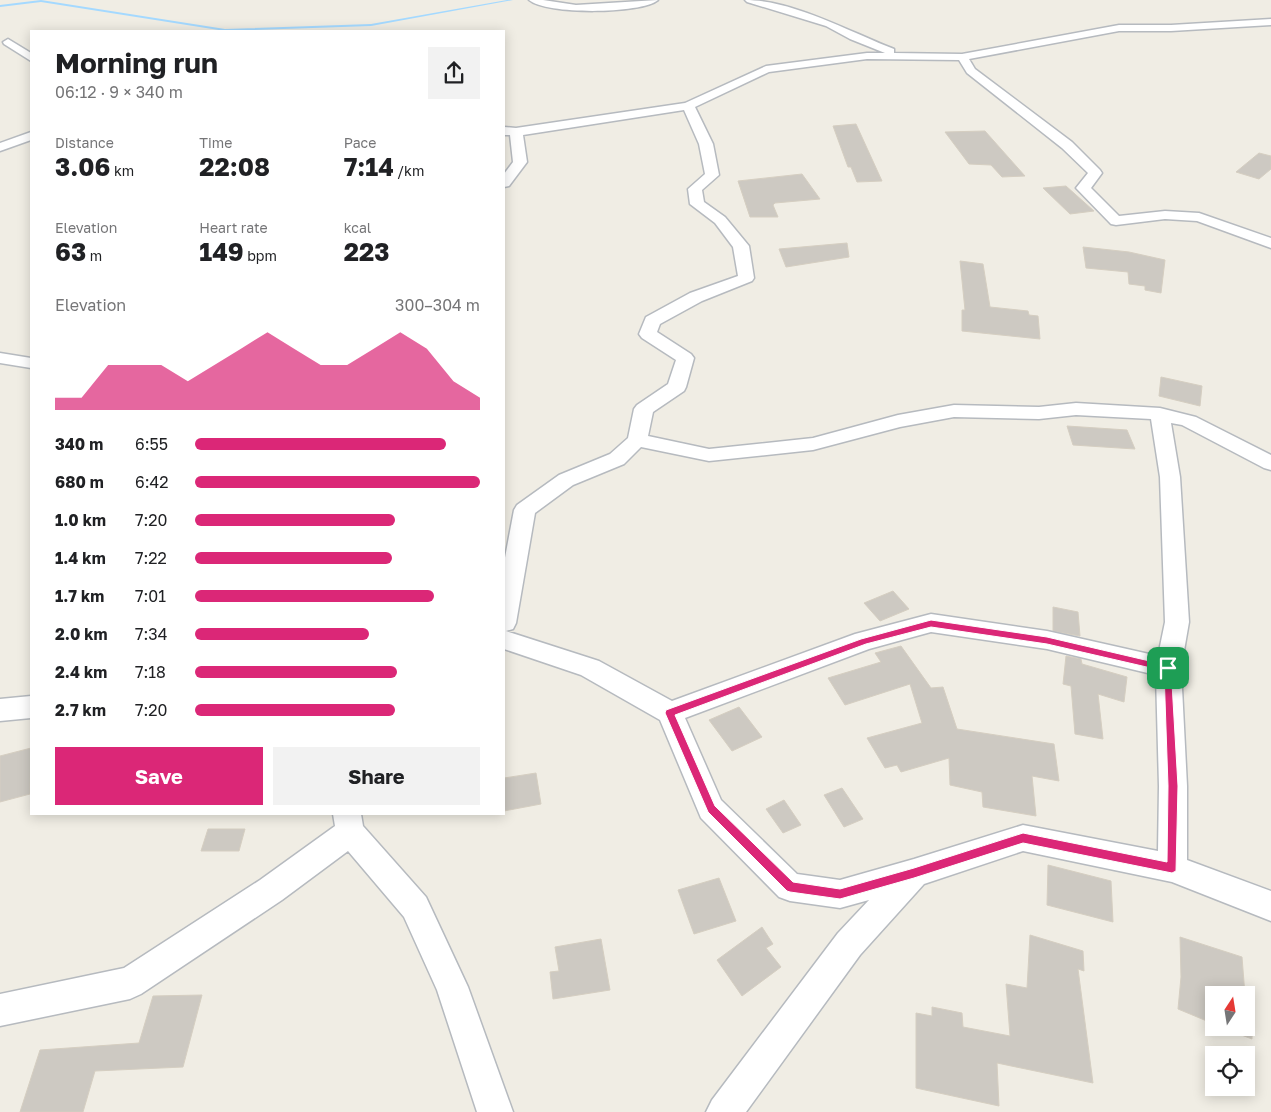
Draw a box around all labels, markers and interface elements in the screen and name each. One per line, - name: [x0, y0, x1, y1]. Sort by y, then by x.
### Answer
- text: Morning run: [55, 46, 218, 79]
- button: share: [428, 47, 480, 99]
- text: 06:12 · 9 × 340 m: [55, 82, 183, 102]
- text: Distance: [55, 134, 114, 151]
- text: Time: [199, 134, 232, 151]
- text: Pace: [344, 134, 376, 151]
- text: 3.06: [55, 151, 110, 182]
- text: 22:08: [199, 151, 270, 182]
- text: 7:14: [344, 151, 394, 182]
- text: km: [110, 162, 134, 179]
- text: /km: [394, 162, 424, 179]
- text: Elevation: [55, 219, 117, 236]
- text: Heart rate: [199, 219, 268, 236]
- text: kcal: [344, 219, 371, 236]
- text: 63: [55, 236, 86, 267]
- text: 149: [199, 236, 244, 267]
- text: 223: [344, 236, 389, 267]
- text: m: [86, 247, 102, 264]
- text: bpm: [244, 247, 277, 264]
- text: Elevation: [55, 295, 126, 315]
- text: 300–304 m: [395, 295, 480, 315]
- text: 340 m: [55, 434, 103, 454]
- text: 6:55: [135, 434, 168, 454]
- text: 680 m: [55, 472, 104, 492]
- text: 6:42: [135, 472, 169, 492]
- text: 1.0 km: [55, 510, 106, 530]
- text: 7:20: [135, 510, 167, 530]
- text: 1.4 km: [55, 548, 106, 568]
- text: 7:22: [135, 548, 167, 568]
- text: 1.7 km: [55, 586, 104, 606]
- text: 7:01: [135, 586, 166, 606]
- text: 2.0 km: [55, 624, 108, 644]
- text: 7:34: [135, 624, 167, 644]
- pin: [1147, 647, 1189, 689]
- icon: arrive: [1154, 654, 1182, 682]
- text: 2.4 km: [55, 662, 107, 682]
- text: 7:18: [135, 662, 166, 682]
- text: 2.7 km: [55, 700, 106, 720]
- text: 7:20: [135, 700, 167, 720]
- button: Save: [55, 747, 263, 805]
- button: Share: [273, 747, 480, 805]
- north arrow: [1205, 986, 1255, 1036]
- map controls: [1205, 986, 1255, 1096]
- button: locate: [1205, 1046, 1255, 1096]

